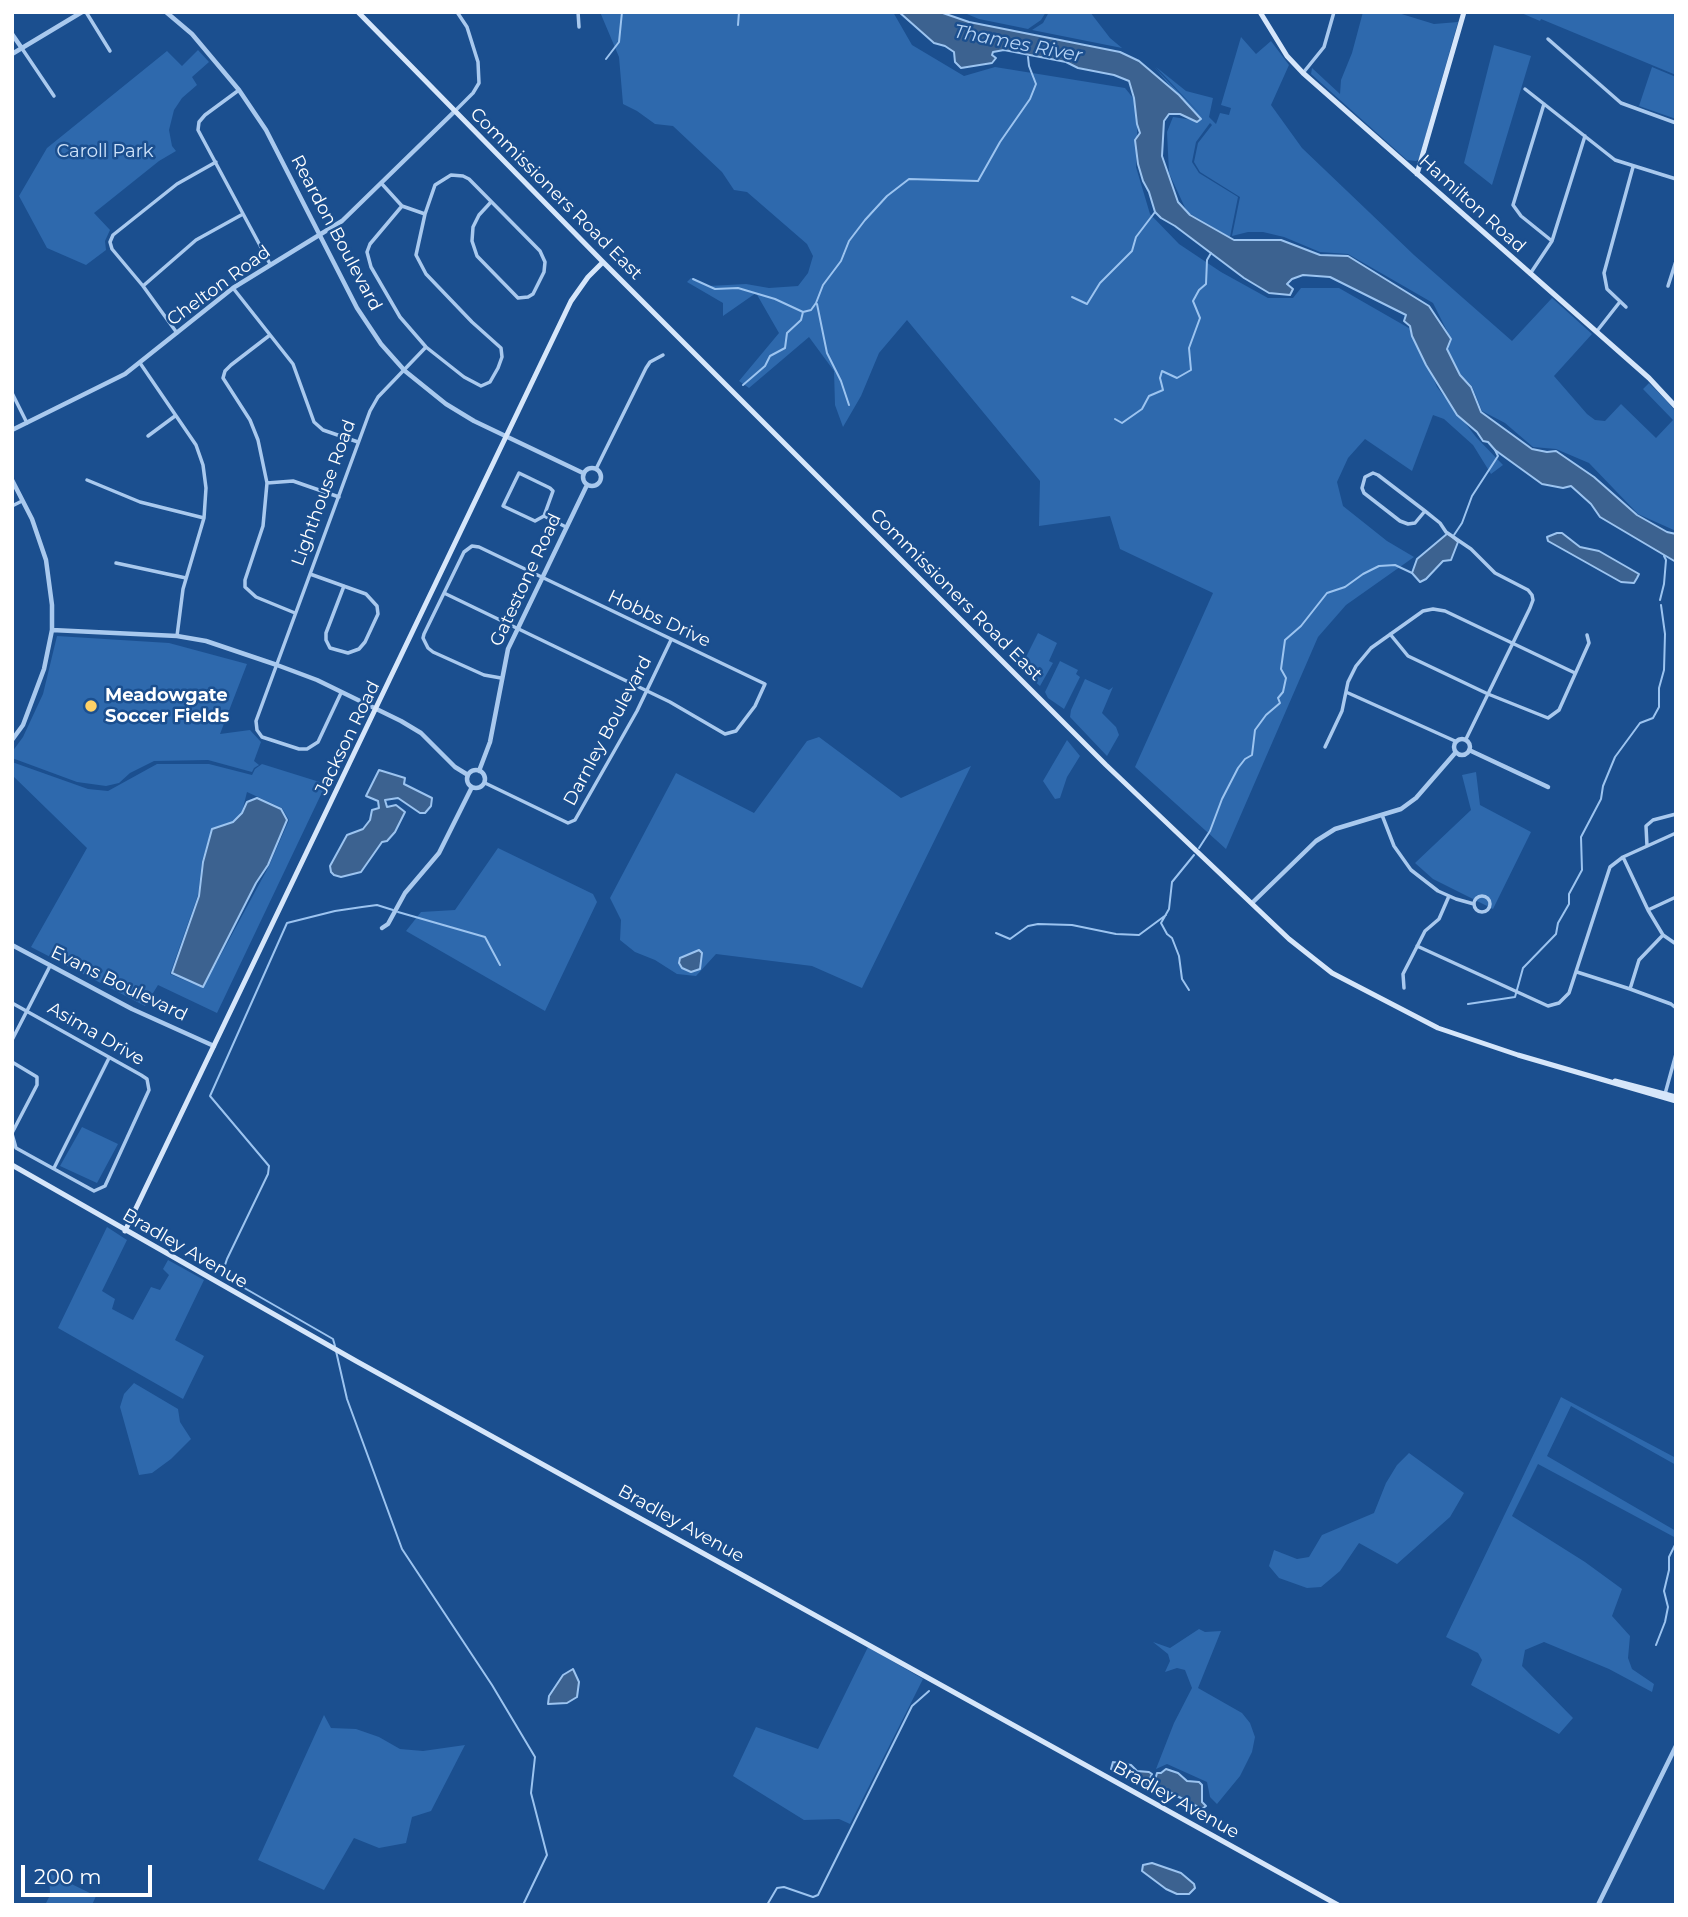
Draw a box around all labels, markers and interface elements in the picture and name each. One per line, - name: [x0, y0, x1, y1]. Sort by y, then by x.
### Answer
- water label: Thames River: [952, 20, 1084, 68]
- street label: Commissioners Road East: [465, 103, 647, 285]
- park label: Caroll Park: [56, 141, 154, 163]
- street label: Hamilton Road: [1414, 150, 1530, 258]
- street label: Reardon Boulevard: [286, 151, 386, 315]
- street label: Chelton Road: [163, 241, 275, 331]
- street label: Lighthouse Road: [287, 417, 361, 569]
- street label: Commissioners Road East: [865, 504, 1047, 686]
- street label: Gatestone Road: [486, 510, 566, 650]
- street label: Hobbs Drive: [604, 586, 714, 652]
- street label: Darnley Boulevard: [559, 652, 657, 810]
- street label: Jackson Road: [311, 677, 385, 799]
- place label: Meadowgate Soccer Fields: [105, 685, 229, 728]
- marker: Meadowgate Soccer Fields: [83, 698, 99, 714]
- street label: Evans Boulevard: [47, 942, 191, 1026]
- street label: Asima Drive: [44, 998, 148, 1070]
- street label: Bradley Avenue: [119, 1204, 251, 1294]
- street label: Bradley Avenue: [614, 1480, 748, 1568]
- street label: Bradley Avenue: [1109, 1756, 1243, 1844]
- scale bar: [24, 1850, 156, 1894]
- text: 200 m: [34, 1864, 101, 1889]

